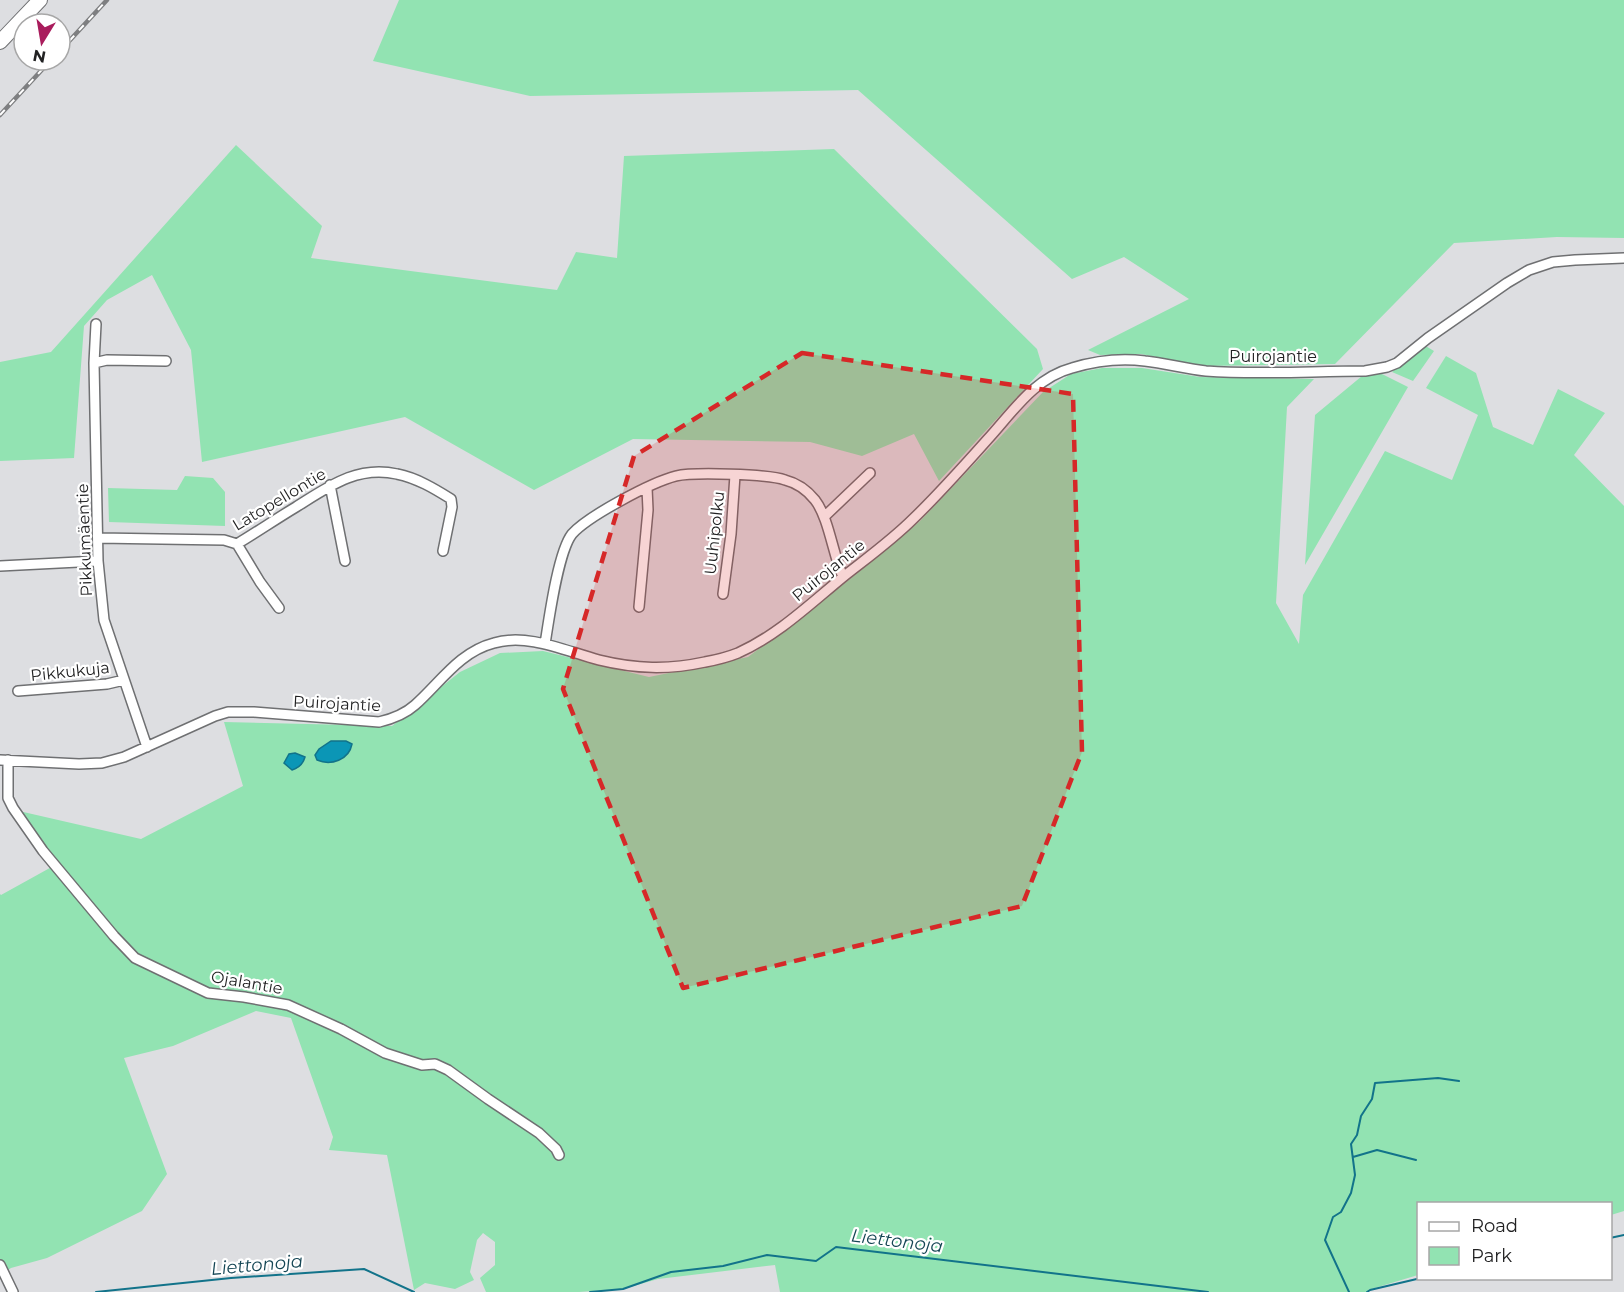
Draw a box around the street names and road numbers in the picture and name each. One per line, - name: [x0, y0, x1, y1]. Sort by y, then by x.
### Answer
- street label: Puirojantie: [1229, 347, 1317, 366]
- street label: Latopellontie: [229, 464, 329, 535]
- street label: Pikkumäentie: [73, 483, 96, 597]
- street label: Uuhipolku: [701, 490, 728, 576]
- street label: Puirojantie: [788, 535, 868, 605]
- street label: Pikkukuja: [30, 658, 111, 685]
- street label: Puirojantie: [293, 692, 381, 715]
- street label: Ojalantie: [210, 967, 284, 998]

